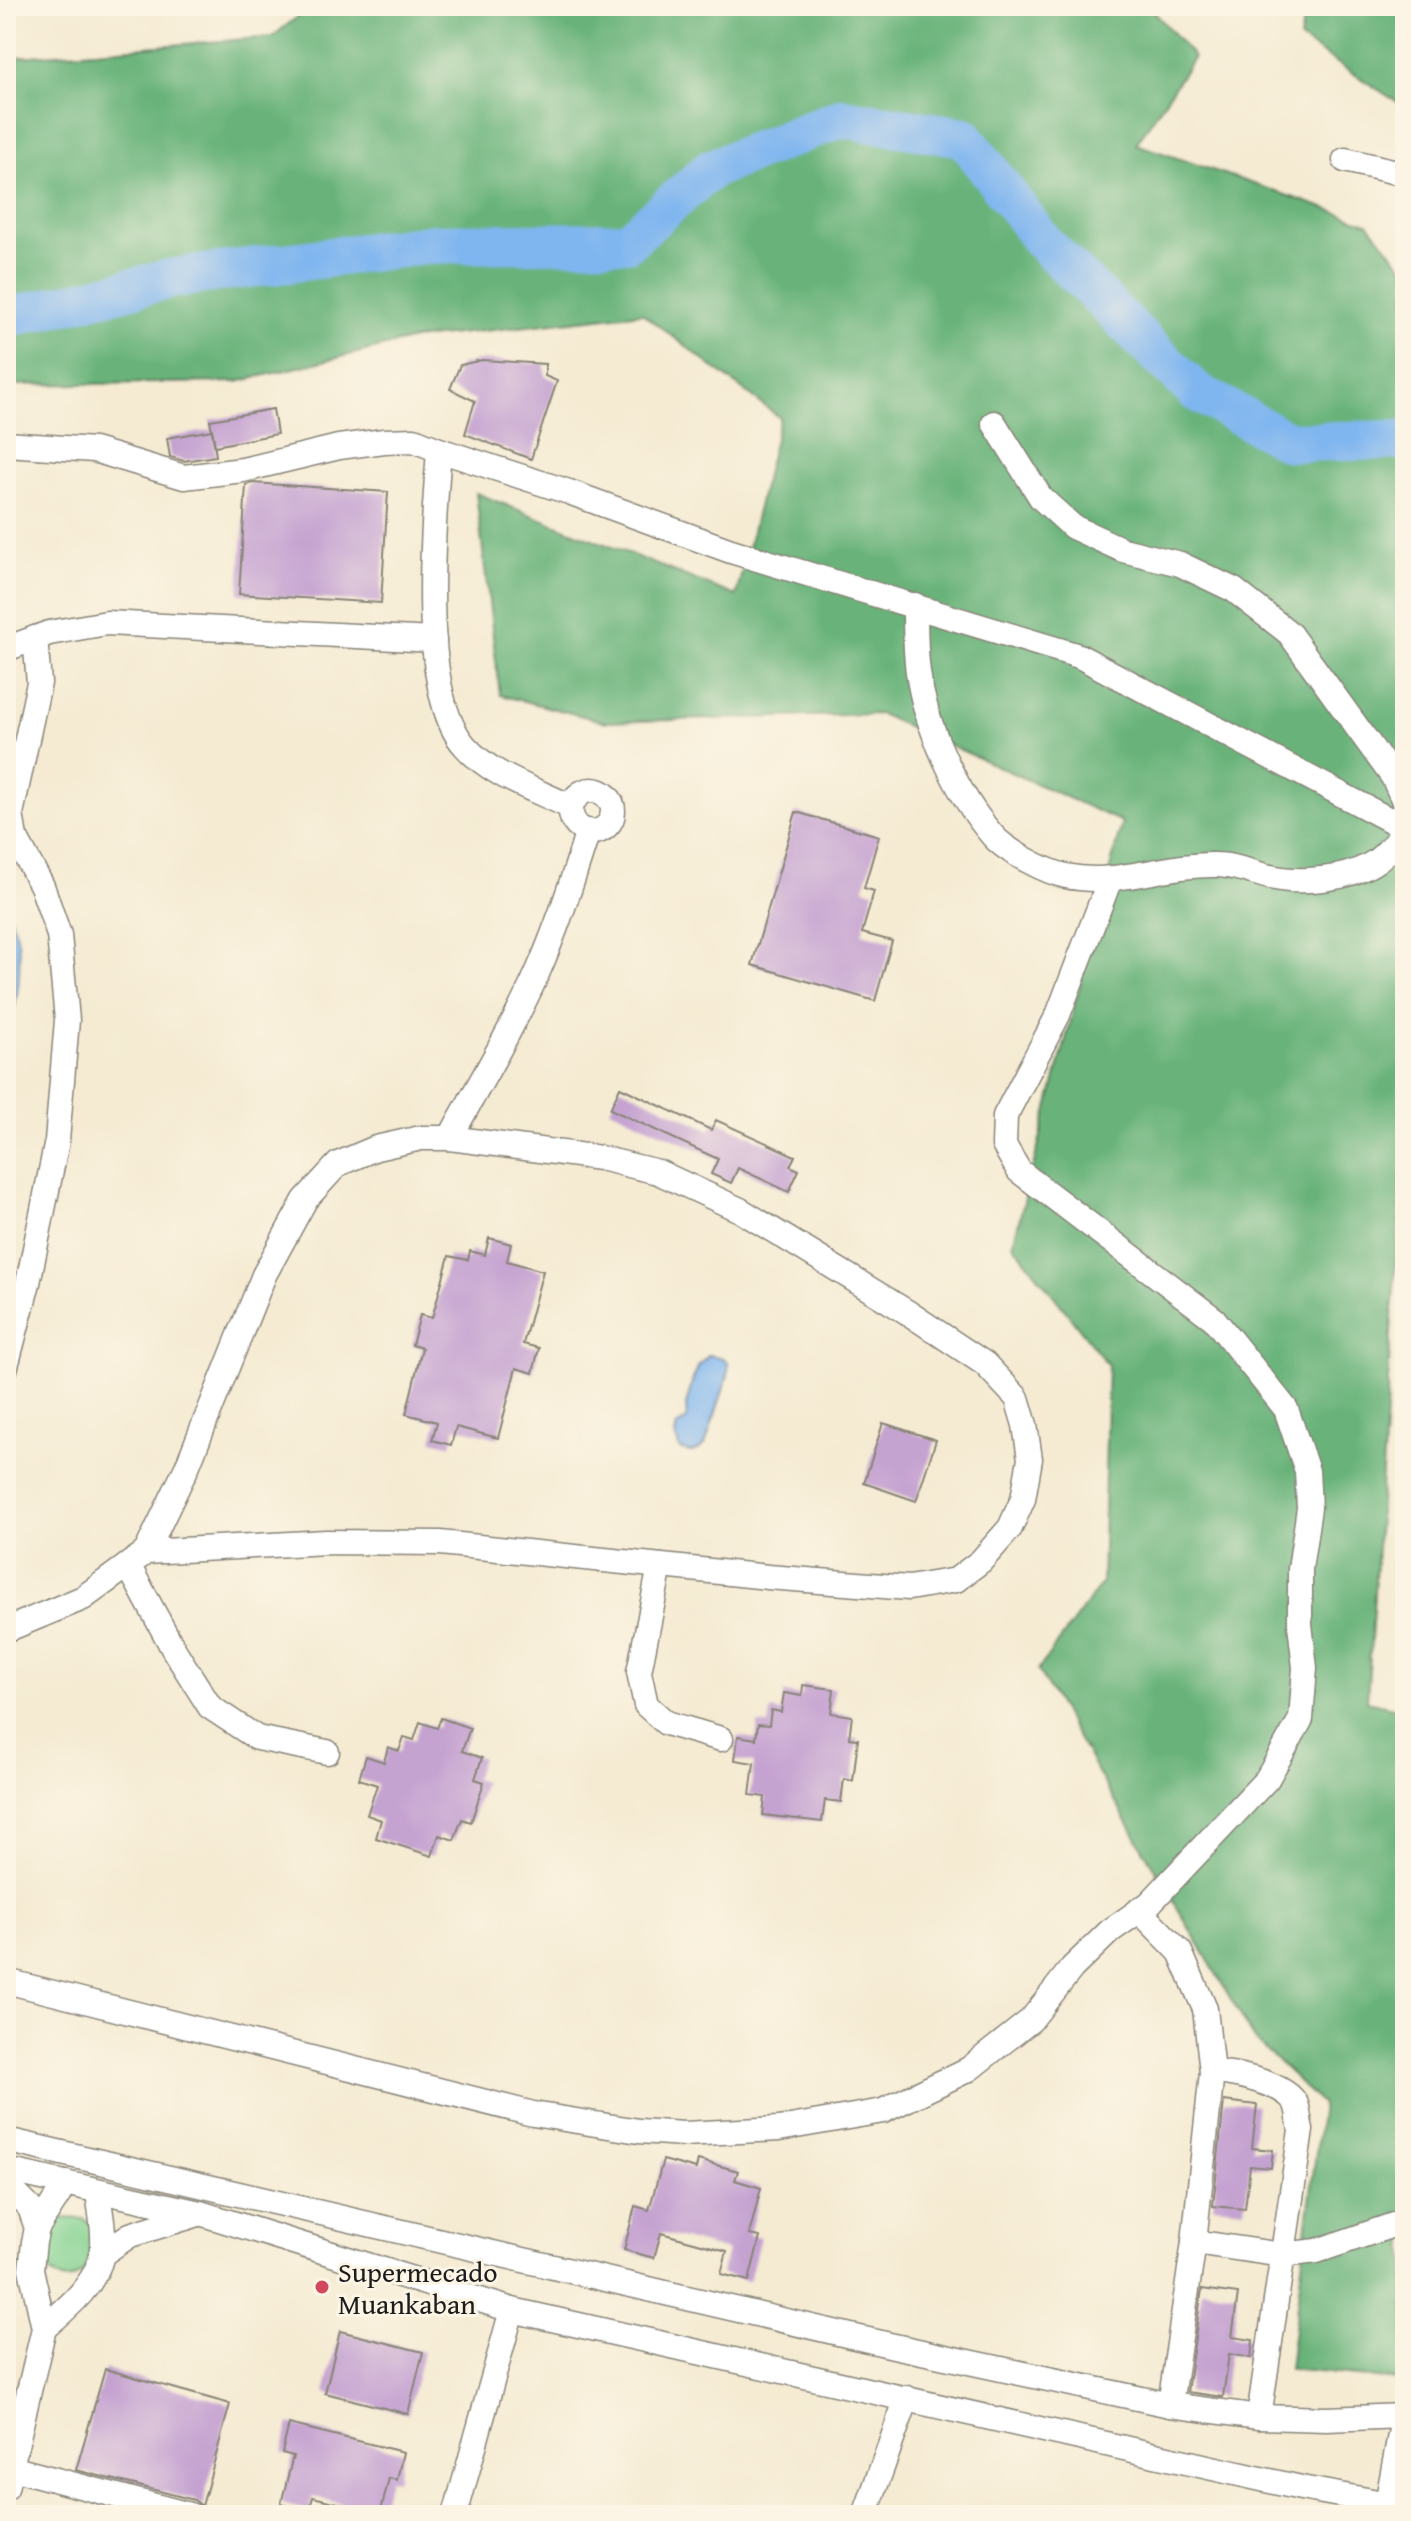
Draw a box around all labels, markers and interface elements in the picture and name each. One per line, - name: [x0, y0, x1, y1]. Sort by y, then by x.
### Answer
- place label: Supermecado Muankaban: [338, 2251, 498, 2324]
- marker: Supermecado Muankaban: [313, 2278, 331, 2296]

